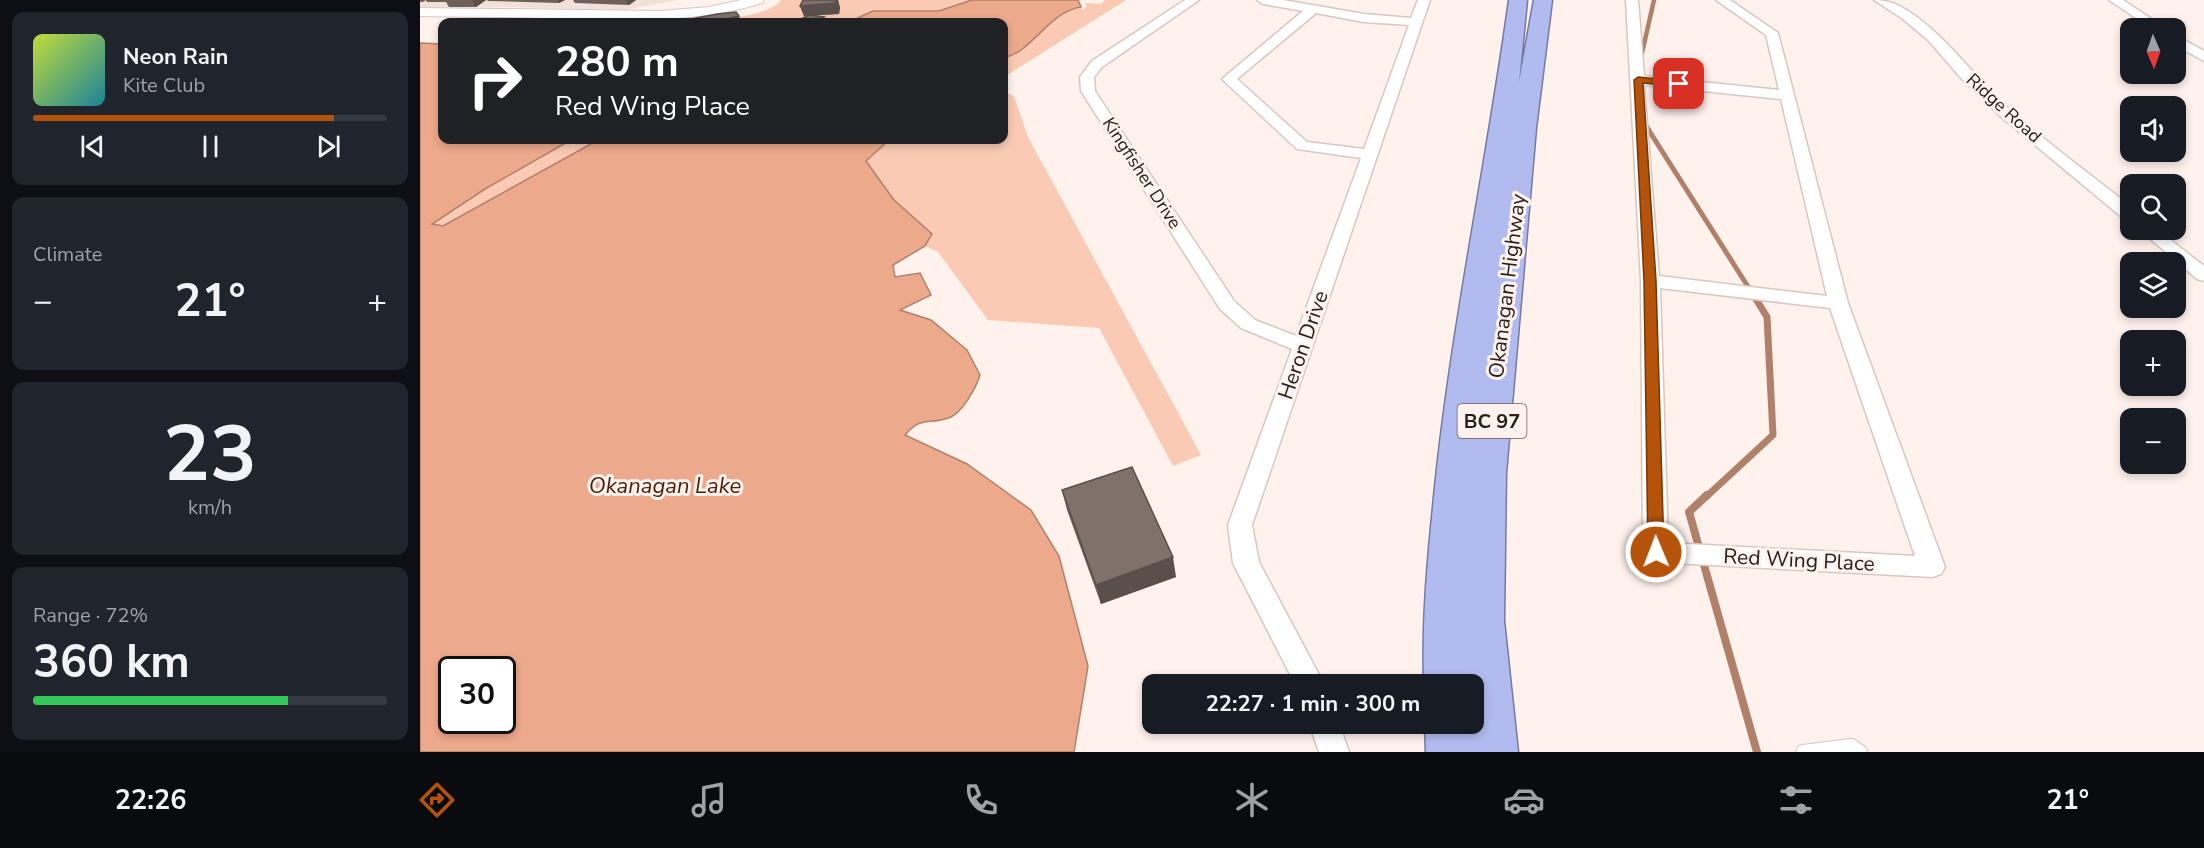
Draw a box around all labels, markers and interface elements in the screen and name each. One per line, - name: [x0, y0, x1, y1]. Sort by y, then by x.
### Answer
- north arrow: [2120, 18, 2186, 84]
- map controls: [2120, 18, 2186, 474]
- text: 280 m: [555, 34, 679, 91]
- text: Neon Rain: [123, 42, 228, 72]
- icon: right: [456, 42, 534, 120]
- pin: [1653, 58, 1704, 109]
- icon: arrive: [1662, 67, 1695, 100]
- street label: Ridge Road: [1961, 68, 2047, 148]
- text: Kite Club: [123, 72, 205, 99]
- text: Red Wing Place: [555, 88, 750, 125]
- button: sound: [2120, 96, 2186, 162]
- street label: Kingfisher Drive: [1097, 113, 1187, 233]
- icon: previous: [76, 130, 109, 163]
- icon: pause: [194, 130, 227, 163]
- icon: next: [312, 130, 345, 163]
- button: search: [2120, 174, 2186, 240]
- street label: Okanagan Highway: [1482, 192, 1532, 380]
- text: Climate: [33, 241, 102, 268]
- button: layers: [2120, 252, 2186, 318]
- text: 21°: [174, 271, 246, 332]
- text: −: [33, 279, 53, 324]
- text: +: [367, 279, 387, 324]
- street label: Heron Drive: [1271, 287, 1335, 403]
- button: +: [2120, 330, 2186, 396]
- text: 23: [163, 401, 257, 508]
- road number: BC 97: [1458, 404, 1526, 438]
- button: −: [2120, 408, 2186, 474]
- water label: Okanagan Lake: [589, 471, 741, 501]
- text: km/h: [188, 494, 232, 521]
- position arrow: [1624, 520, 1688, 584]
- street label: Red Wing Place: [1723, 542, 1875, 578]
- text: Range · 72%: [33, 602, 148, 629]
- text: 360 km: [33, 632, 190, 693]
- speed limit sign: 30: [438, 656, 516, 734]
- text: 22:27 · 1 min · 300 m: [1206, 689, 1420, 719]
- icon: directions: [416, 779, 458, 821]
- icon: music: [688, 779, 730, 821]
- icon: phone: [960, 779, 1002, 821]
- icon: climate: [1231, 779, 1273, 821]
- icon: car: [1503, 779, 1545, 821]
- icon: filters: [1775, 779, 1817, 821]
- text: 22:26: [115, 782, 186, 819]
- text: 21°: [2046, 782, 2089, 819]

